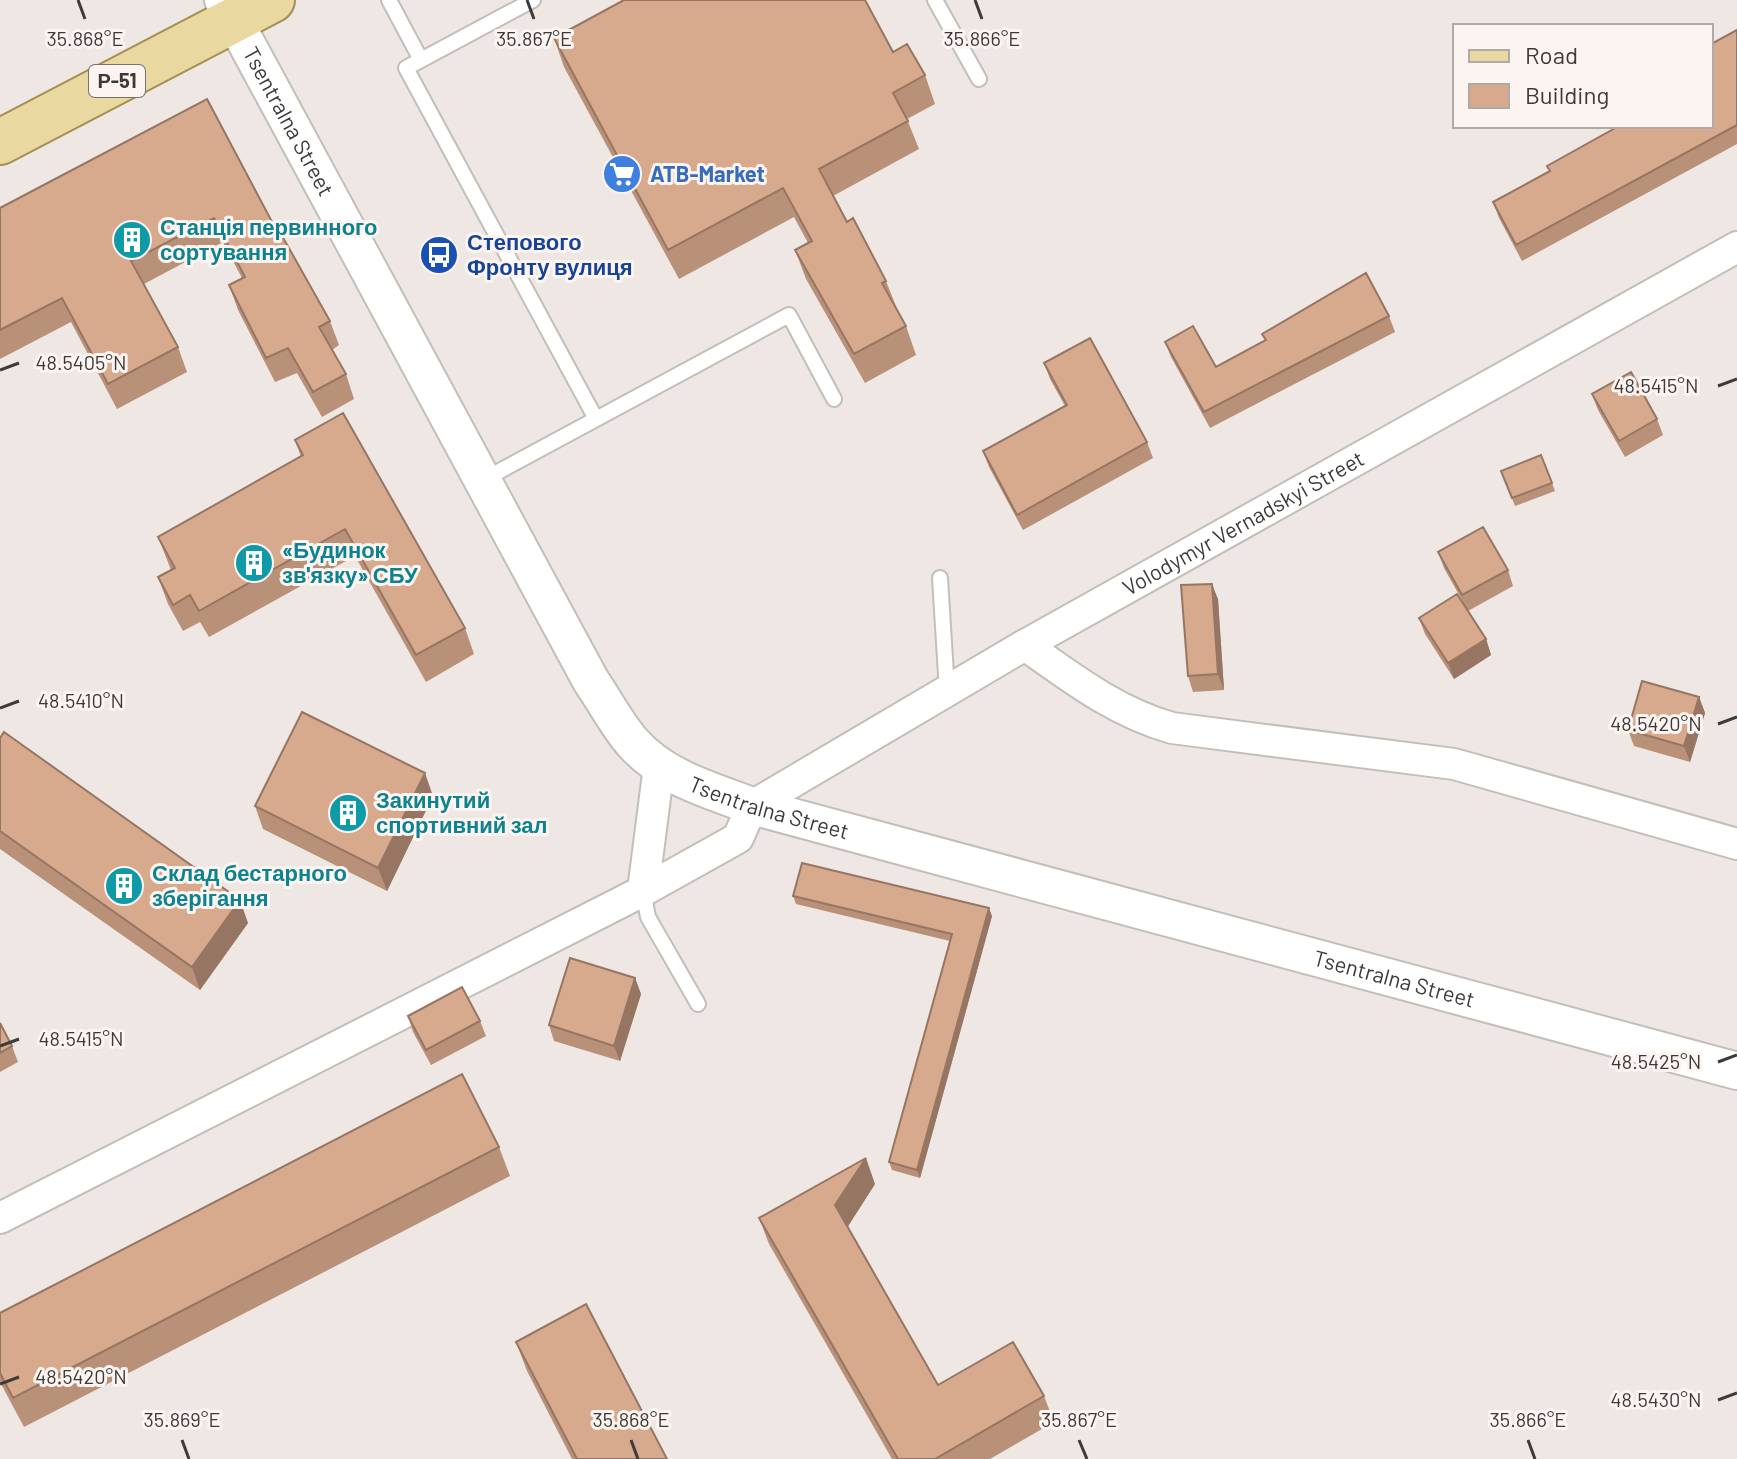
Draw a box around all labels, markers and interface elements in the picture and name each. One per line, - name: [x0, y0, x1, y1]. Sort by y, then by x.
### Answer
- legend: [1453, 24, 1713, 128]
- text: 35.868°E: [47, 26, 124, 50]
- text: 35.867°E: [496, 26, 572, 50]
- text: 35.866°E: [944, 26, 1020, 50]
- text: Road: [1525, 40, 1578, 69]
- street label: Tsentralna Street: [239, 42, 340, 200]
- road number: Р-51: [89, 65, 145, 97]
- text: Building: [1525, 80, 1609, 109]
- supermarket icon: ATB-Market: [601, 153, 643, 195]
- place label: ATB-Market: [650, 160, 765, 186]
- place label: Станція первинного сортування: [160, 213, 377, 265]
- building icon: Станція первинного сортування: [111, 219, 153, 261]
- place label: Степового Фронту вулиця: [467, 228, 633, 280]
- bus stop icon: Степового Фронту вулиця: [418, 234, 460, 276]
- text: 48.5405°N: [35, 350, 127, 374]
- text: 48.5415°N: [1614, 373, 1698, 397]
- street label: Volodymyr Vernadskyi Street: [1117, 444, 1368, 600]
- place label: «Будинок зв'язку» СБУ: [282, 536, 418, 588]
- building icon: «Будинок зв'язку» СБУ: [233, 542, 275, 584]
- text: 48.5410°N: [38, 688, 124, 712]
- text: 48.5420°N: [1610, 711, 1702, 735]
- street label: Tsentralna Street: [686, 770, 852, 843]
- place label: Закинутий спортивний зал: [376, 786, 548, 838]
- building icon: Закинутий спортивний зал: [327, 792, 369, 834]
- place label: Склад бестарного зберігання: [152, 859, 347, 911]
- building icon: Склад бестарного зберігання: [103, 865, 145, 907]
- street label: Tsentralna Street: [1311, 944, 1478, 1012]
- text: 48.5415°N: [39, 1026, 123, 1050]
- text: 48.5425°N: [1611, 1049, 1701, 1073]
- text: 48.5420°N: [35, 1364, 127, 1388]
- text: 48.5430°N: [1610, 1387, 1702, 1411]
- text: 35.869°E: [144, 1407, 221, 1431]
- text: 35.868°E: [593, 1407, 670, 1431]
- text: 35.867°E: [1041, 1407, 1117, 1431]
- text: 35.866°E: [1490, 1407, 1566, 1431]

